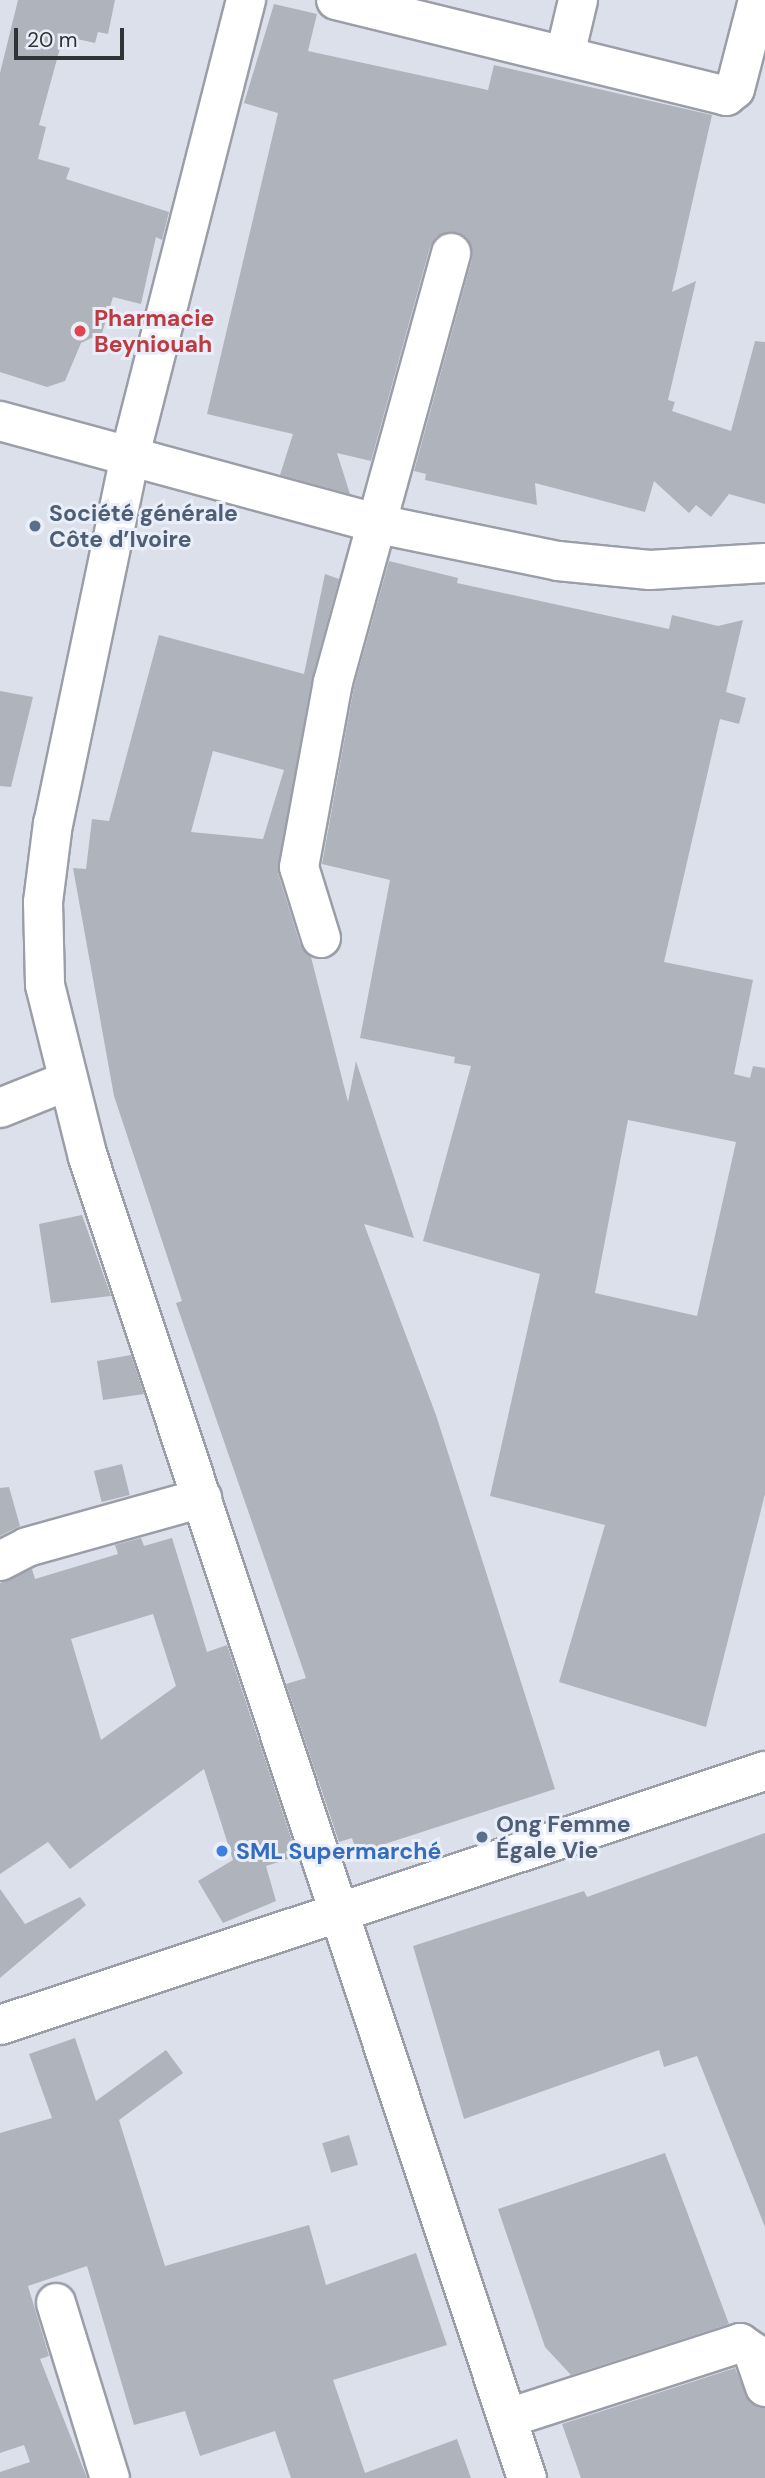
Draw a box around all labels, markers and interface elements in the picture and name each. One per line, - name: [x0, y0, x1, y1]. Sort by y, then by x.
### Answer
- scale bar: [18, 14, 128, 58]
- text: 20 m: [27, 26, 78, 54]
- place label: Pharmacie Beyniouah: [94, 304, 214, 358]
- marker: Pharmacie Beyniouah: [72, 323, 88, 339]
- place label: Société générale Côte d’Ivoire: [49, 499, 238, 553]
- marker: Société générale Côte d’Ivoire: [27, 518, 43, 534]
- place label: Ong Femme Égale Vie: [496, 1810, 630, 1864]
- marker: Ong Femme Égale Vie: [474, 1829, 490, 1845]
- place label: SML Supermarché: [236, 1837, 441, 1865]
- marker: SML Supermarché: [214, 1843, 230, 1859]

